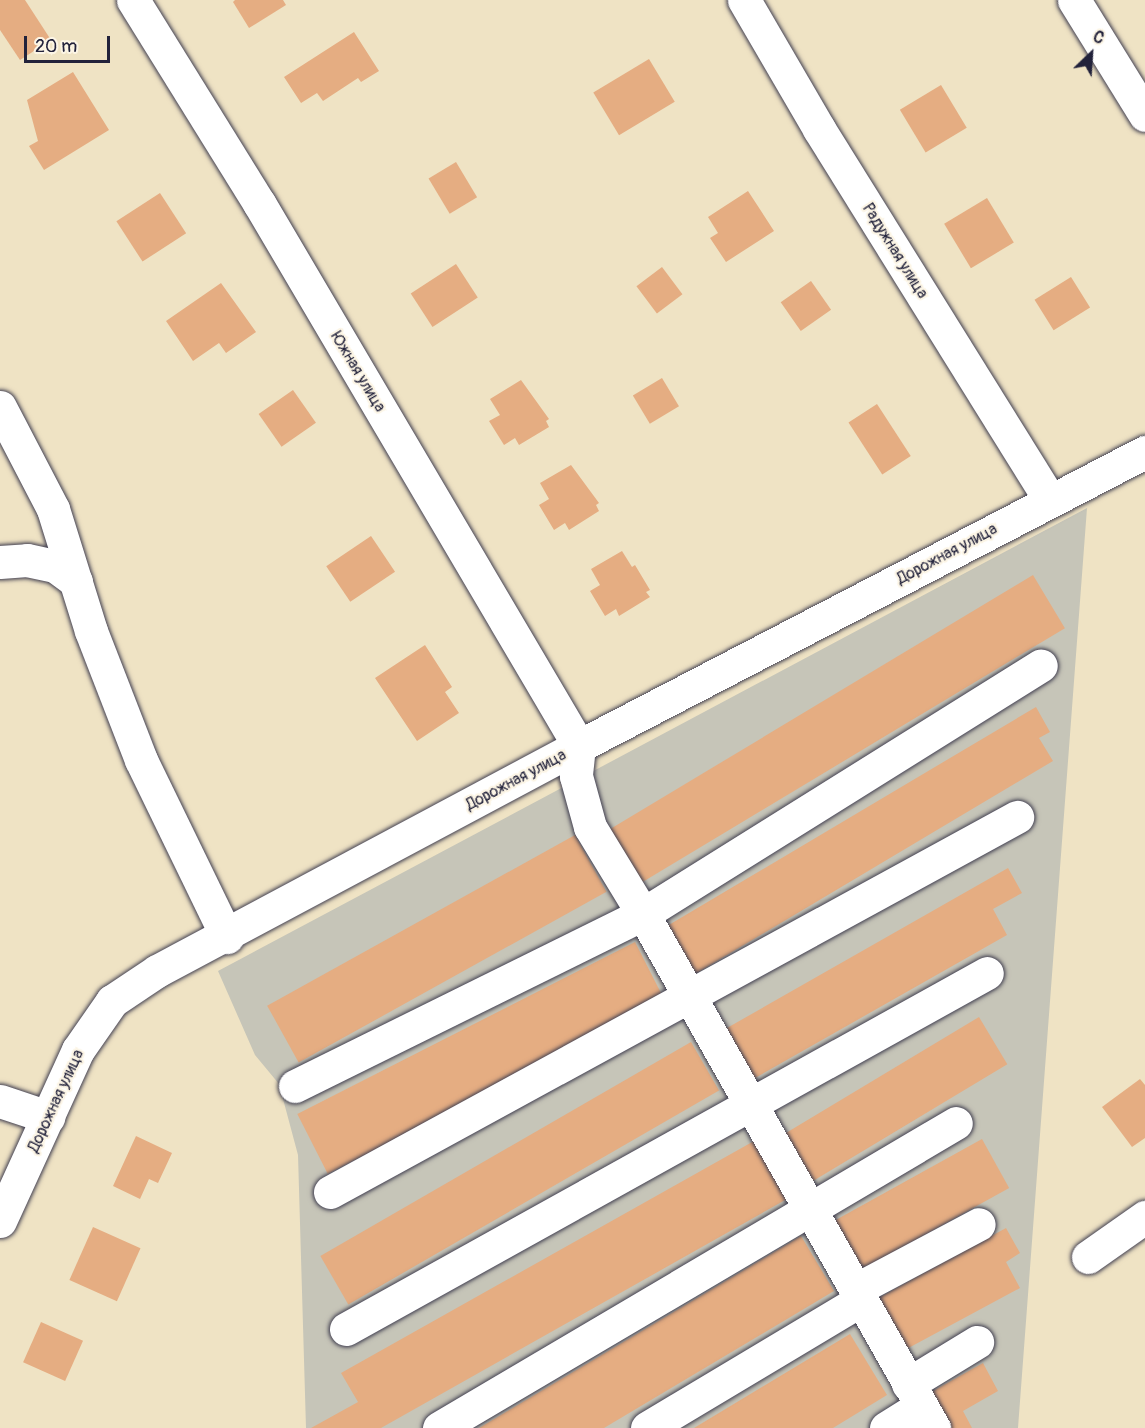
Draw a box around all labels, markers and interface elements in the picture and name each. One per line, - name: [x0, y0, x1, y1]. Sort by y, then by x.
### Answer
- scale bar: [27, 24, 112, 62]
- north arrow: [1061, 24, 1121, 84]
- text: С: [1090, 27, 1107, 49]
- text: 20 m: [35, 35, 77, 58]
- street label: Радужная улица: [858, 200, 932, 302]
- street label: Южная улица: [327, 328, 389, 416]
- street label: Дорожная улица: [894, 520, 1000, 588]
- street label: Дорожная улица: [463, 746, 569, 814]
- street label: Дорожная улица: [24, 1047, 88, 1155]

